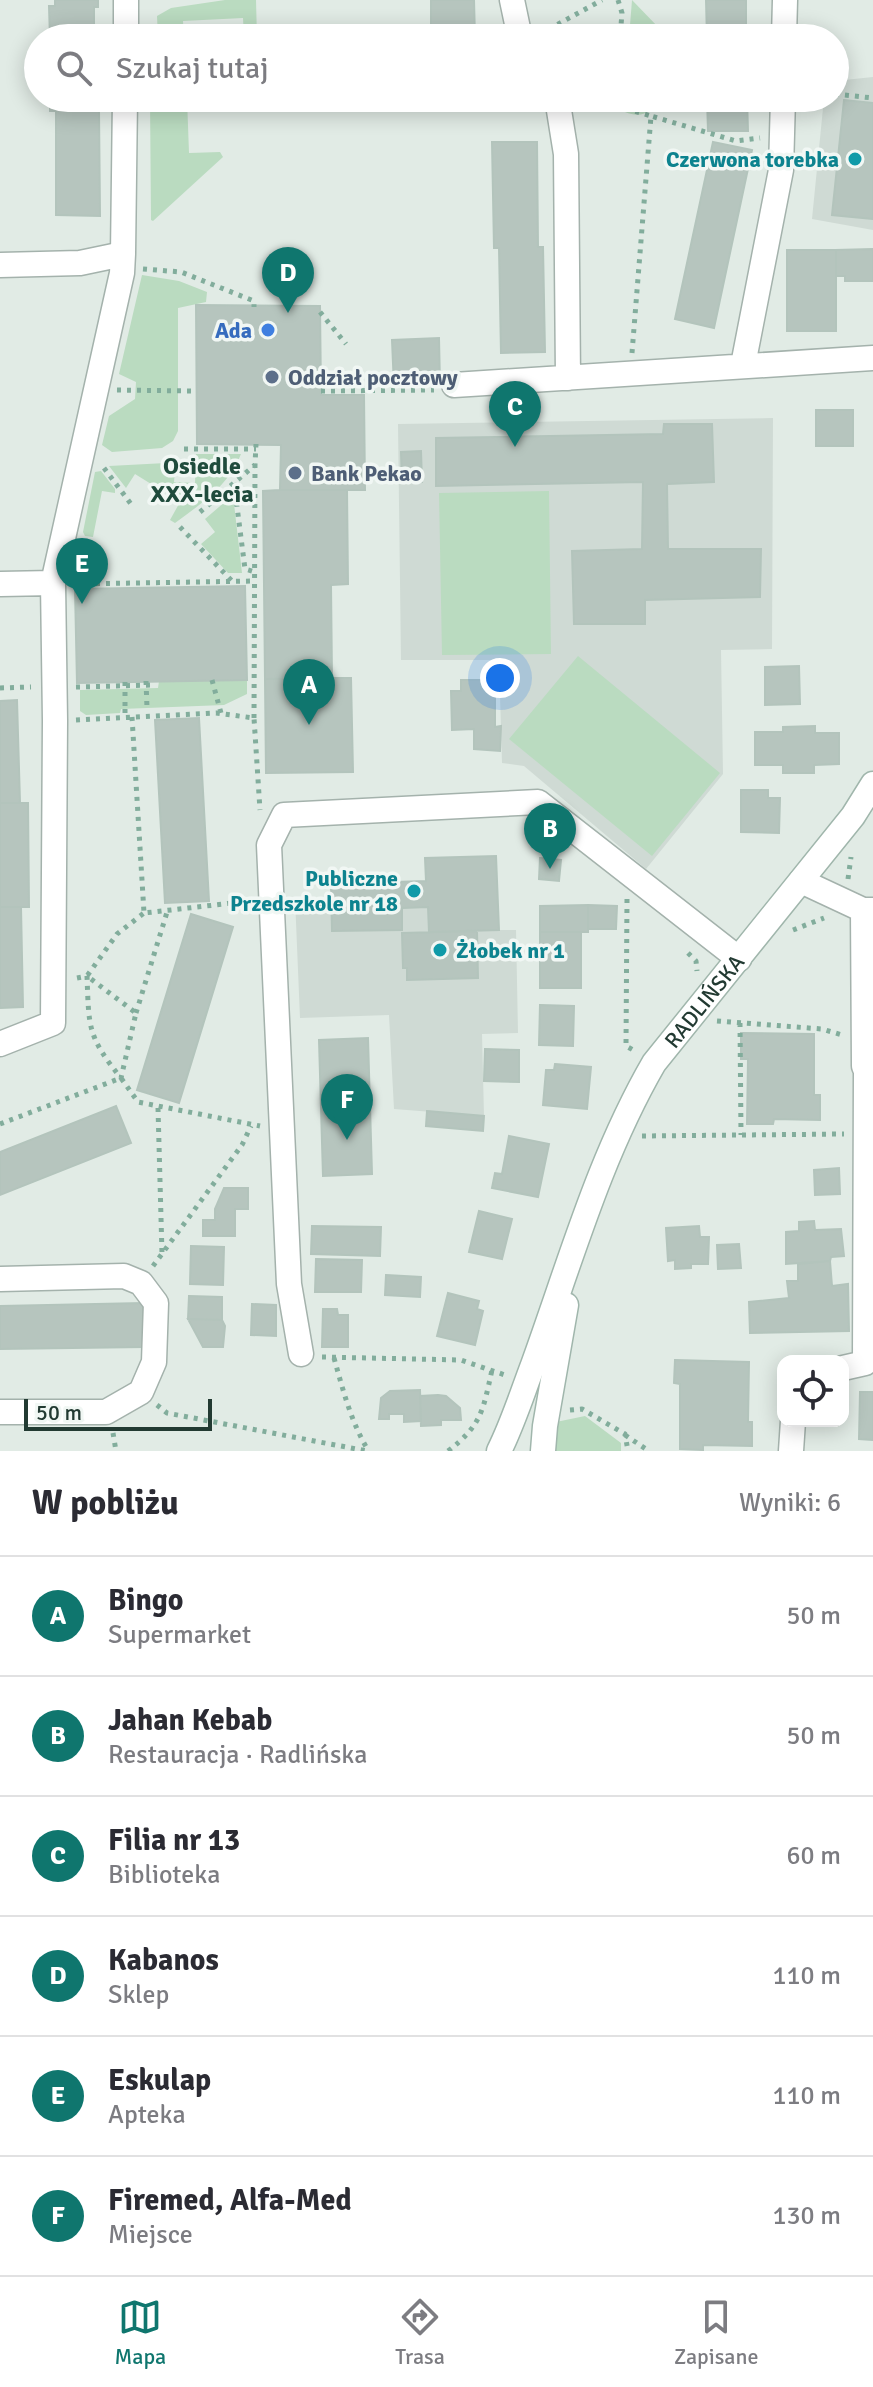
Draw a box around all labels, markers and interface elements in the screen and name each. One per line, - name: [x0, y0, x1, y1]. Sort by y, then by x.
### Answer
- search box: [24, 24, 849, 112]
- icon: search: [52, 46, 96, 90]
- text: Szukaj tutaj: [116, 50, 269, 87]
- place label: Czerwona torebka: [666, 146, 839, 173]
- marker: Czerwona torebka: [846, 150, 864, 168]
- pin: D: [262, 247, 314, 313]
- place label: Ada: [215, 317, 252, 344]
- marker: Ada: [259, 321, 277, 339]
- place label: Oddział pocztowy: [288, 364, 458, 391]
- marker: Oddział pocztowy: [263, 368, 281, 386]
- pin: C: [489, 381, 541, 447]
- district label: Osiedle XXX-lecia: [150, 451, 254, 509]
- place label: Bank Pekao: [311, 460, 422, 487]
- marker: Bank Pekao: [286, 464, 304, 482]
- pin: E: [56, 538, 108, 604]
- your location: [480, 658, 520, 698]
- pin: A: [283, 659, 335, 725]
- pin: B: [524, 803, 576, 869]
- place label: Publiczne Przedszkole nr 18: [230, 865, 398, 917]
- marker: Publiczne Przedszkole nr 18: [405, 882, 423, 900]
- place label: Żłobek nr 1: [456, 937, 565, 964]
- marker: Żłobek nr 1: [431, 941, 449, 959]
- street label: RADLIŃSKA: [659, 949, 750, 1054]
- pin: F: [321, 1074, 373, 1140]
- map controls: [777, 1355, 849, 1427]
- button: locate: [777, 1355, 849, 1427]
- scale bar: [24, 1395, 212, 1431]
- text: 50 m: [36, 1399, 82, 1426]
- text: W pobliżu: [32, 1482, 179, 1524]
- text: Wyniki: 6: [739, 1487, 841, 1519]
- text: Bingo: [108, 1582, 184, 1619]
- text: A: [50, 1600, 66, 1632]
- text: 50 m: [786, 1600, 841, 1632]
- text: Supermarket: [108, 1619, 251, 1651]
- text: Jahan Kebab: [108, 1702, 272, 1739]
- text: B: [50, 1720, 66, 1752]
- text: 50 m: [786, 1720, 841, 1752]
- text: Restauracja · Radlińska: [108, 1739, 368, 1771]
- text: Filia nr 13: [108, 1822, 240, 1859]
- text: C: [50, 1840, 66, 1872]
- text: 60 m: [786, 1840, 841, 1872]
- text: Biblioteka: [108, 1859, 220, 1891]
- text: Kabanos: [108, 1942, 219, 1979]
- text: D: [49, 1960, 67, 1992]
- text: 110 m: [772, 1960, 841, 1992]
- text: Sklep: [108, 1979, 169, 2011]
- text: Eskulap: [108, 2062, 211, 2099]
- text: E: [51, 2080, 65, 2112]
- text: 110 m: [772, 2080, 841, 2112]
- text: Apteka: [108, 2099, 186, 2131]
- text: Firemed, Alfa-Med: [108, 2182, 352, 2219]
- text: F: [51, 2200, 65, 2232]
- text: 130 m: [772, 2200, 841, 2232]
- text: Miejsce: [108, 2219, 193, 2251]
- tab: Mapa: [115, 2295, 166, 2370]
- tab: Trasa: [395, 2295, 445, 2370]
- tab: Zapisane: [674, 2295, 758, 2370]

